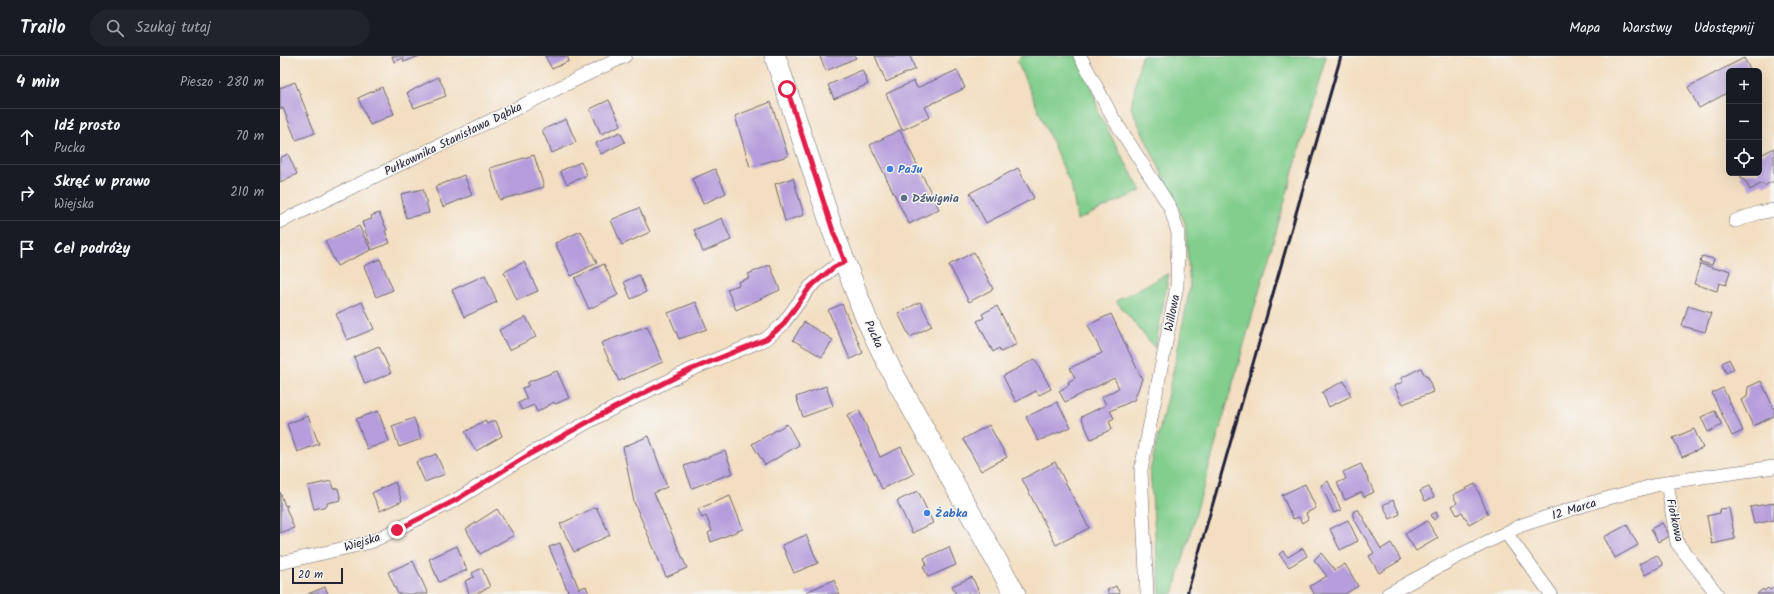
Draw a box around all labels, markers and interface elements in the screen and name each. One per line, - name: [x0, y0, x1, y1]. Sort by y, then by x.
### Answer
- search box: [90, 10, 370, 46]
- text: Trailo: [20, 13, 66, 43]
- text: Szukaj tutaj: [136, 16, 211, 40]
- icon: search: [104, 17, 126, 39]
- text: Mapa: [1569, 17, 1600, 39]
- text: Warstwy: [1622, 17, 1672, 39]
- text: Udostępnij: [1694, 17, 1754, 39]
- map controls: [1726, 68, 1762, 176]
- button: +: [1726, 68, 1762, 104]
- text: 4 min: [16, 69, 60, 96]
- text: Pieszo · 280 m: [180, 72, 264, 93]
- route start: [778, 80, 796, 98]
- street label: Pułkownika Stanisława Dąbka: [381, 98, 526, 181]
- button: −: [1726, 104, 1762, 140]
- text: Idź prosto: [54, 114, 120, 138]
- icon: ahead: [16, 126, 38, 148]
- text: 70 m: [236, 126, 264, 147]
- text: Pucka: [54, 138, 85, 159]
- button: locate: [1726, 140, 1762, 176]
- place label: PaJu: [898, 160, 923, 179]
- marker: PaJu: [885, 164, 895, 174]
- text: Skręć w prawo: [54, 170, 150, 194]
- icon: right: [16, 182, 38, 204]
- text: 210 m: [230, 182, 264, 203]
- place label: Dźwignia: [912, 189, 959, 208]
- marker: Dźwignia: [899, 193, 909, 203]
- text: Wiejska: [54, 194, 94, 215]
- text: Cel podróży: [54, 237, 130, 261]
- icon: arrive: [16, 238, 38, 260]
- street label: Willowa: [1160, 293, 1185, 333]
- street label: Pucka: [859, 317, 888, 352]
- street label: 12 Marca: [1550, 494, 1599, 525]
- street label: Fiołkowa: [1661, 497, 1688, 544]
- place label: Żabka: [935, 504, 968, 523]
- marker: Żabka: [922, 508, 932, 518]
- route end: [388, 521, 406, 539]
- street label: Wiejska: [342, 528, 383, 557]
- scale bar: [292, 566, 343, 585]
- text: 20 m: [298, 566, 323, 584]

